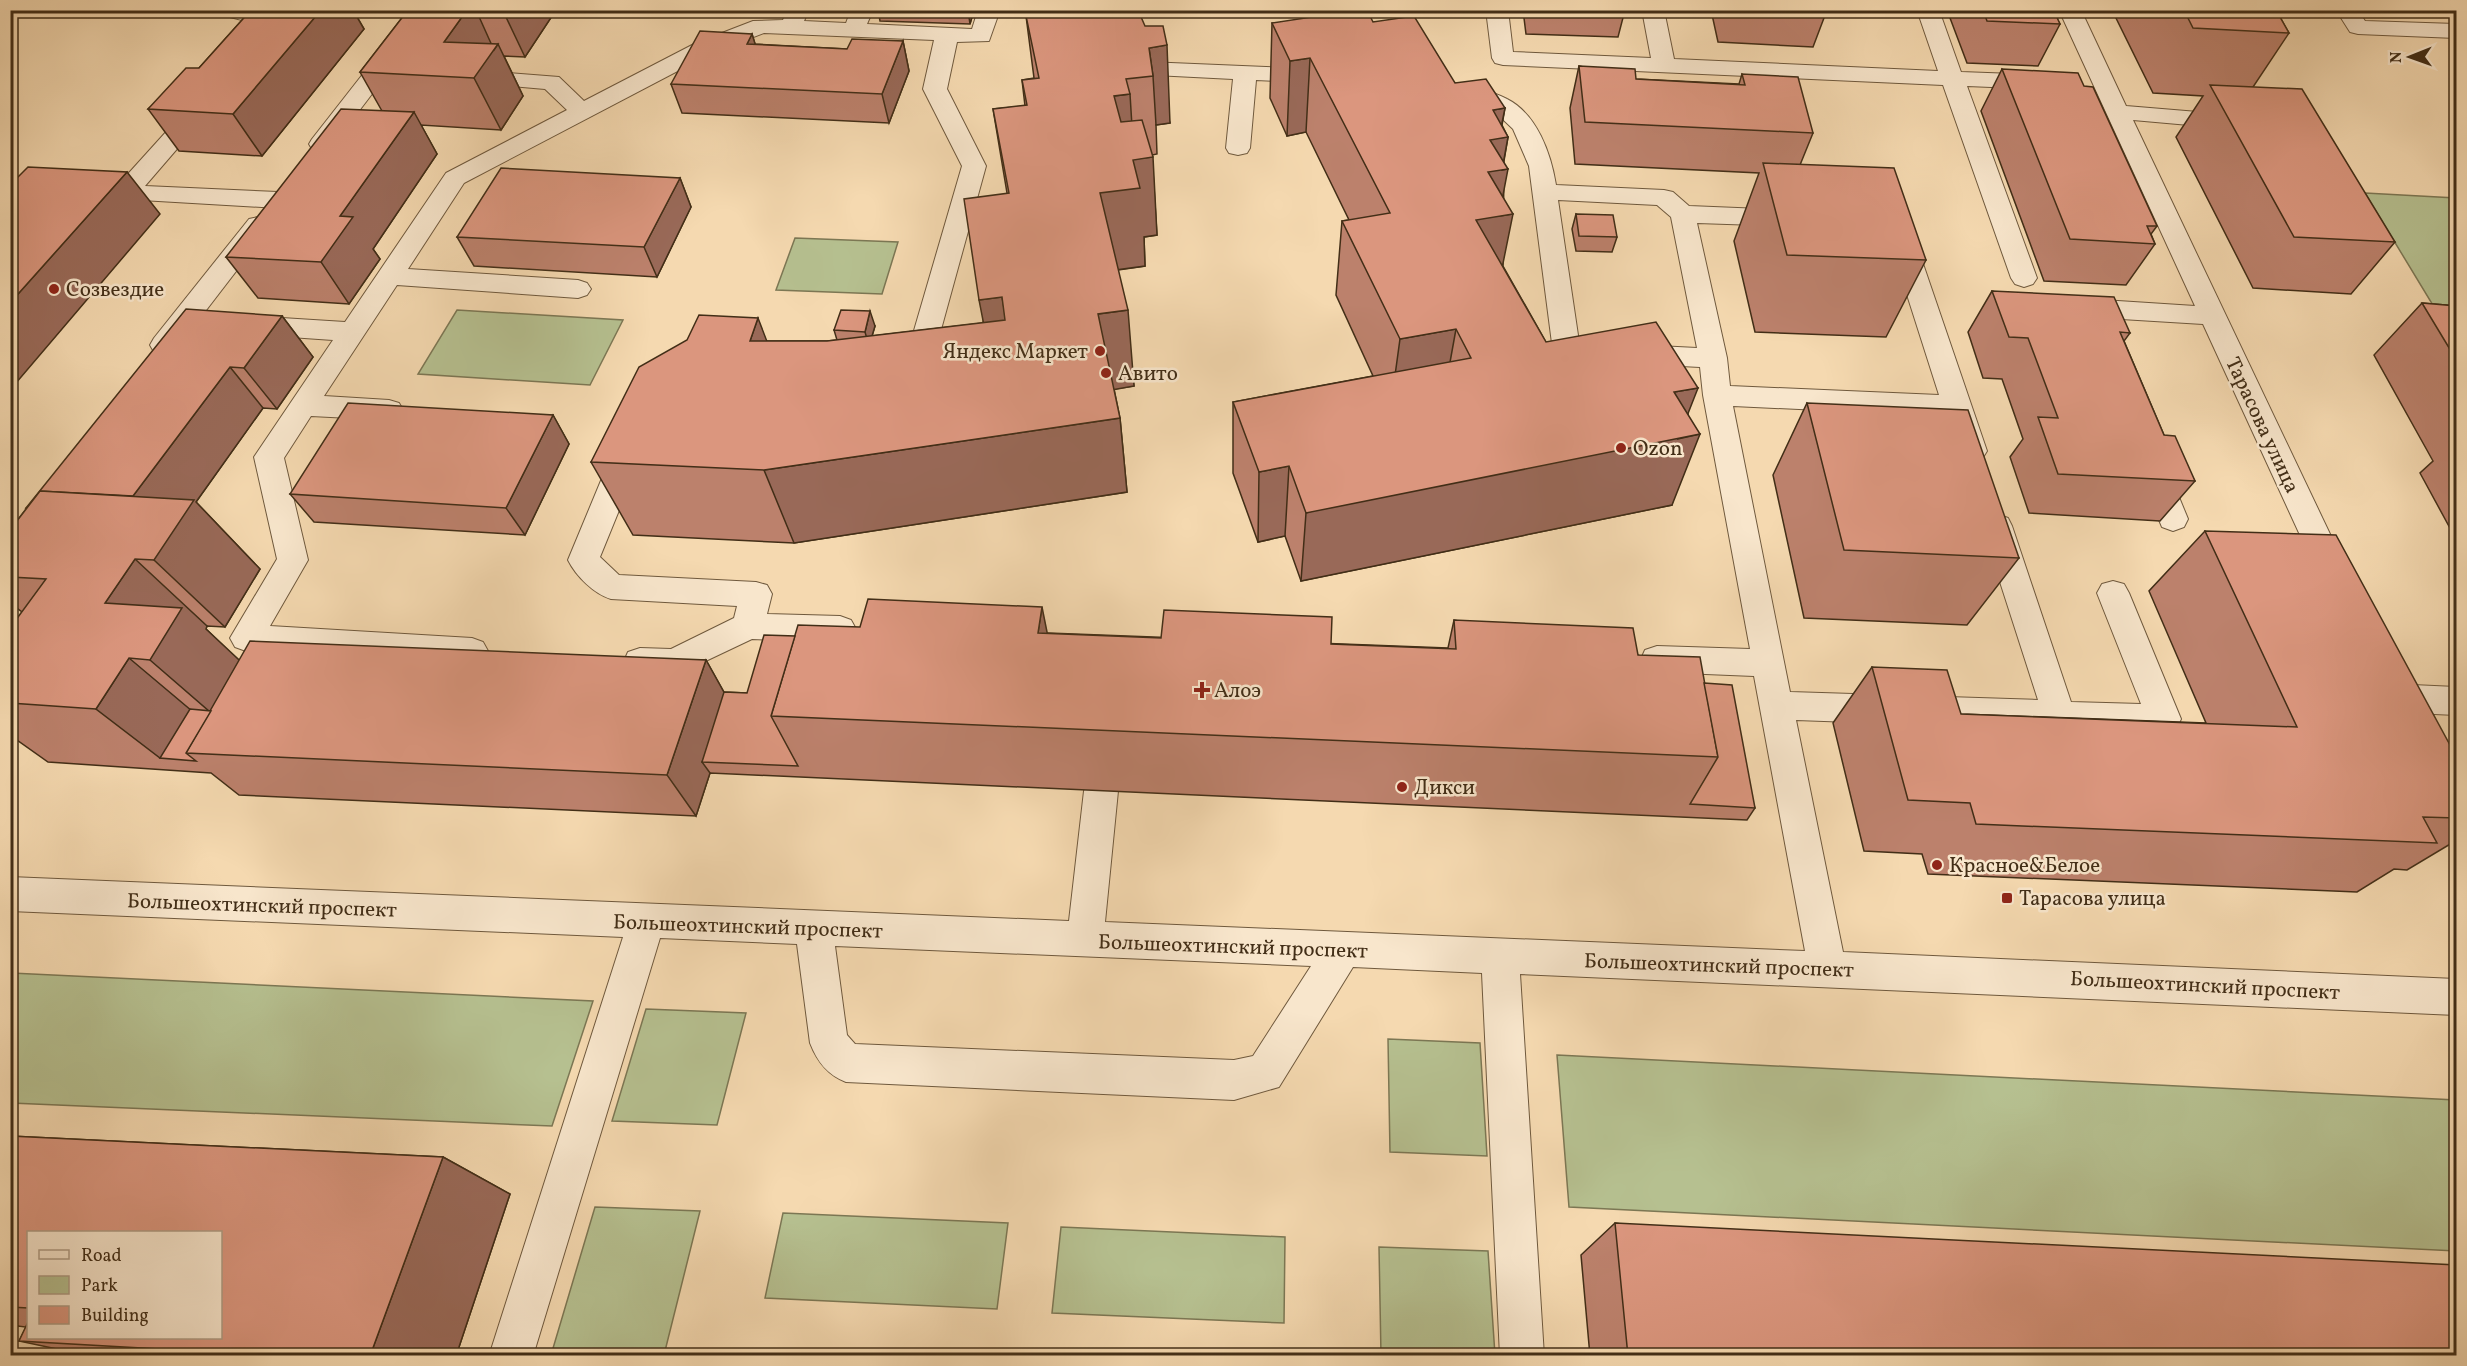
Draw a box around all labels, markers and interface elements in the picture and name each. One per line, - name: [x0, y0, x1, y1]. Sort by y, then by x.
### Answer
- north arrow: [2380, 27, 2440, 87]
- text: N: [2386, 51, 2408, 63]
- place label: Созвездие: [66, 276, 164, 305]
- marker: Созвездие: [47, 282, 61, 296]
- place label: Яндекс Маркет: [943, 338, 1088, 367]
- marker: Яндекс Маркет: [1093, 344, 1107, 358]
- street label: Тарасова улица: [2217, 353, 2306, 498]
- place label: Авито: [1118, 360, 1178, 389]
- marker: Авито: [1099, 366, 1113, 380]
- place label: Ozon: [1633, 435, 1683, 464]
- marker: Ozon: [1614, 441, 1628, 455]
- place label: Алоэ: [1214, 677, 1261, 706]
- marker: Алоэ: [1195, 683, 1209, 697]
- place label: Дикси: [1414, 774, 1475, 803]
- marker: Дикси: [1395, 780, 1409, 794]
- place label: Красное&Белое: [1949, 852, 2100, 881]
- marker: Красное&Белое: [1930, 858, 1944, 872]
- place label: Тарасова улица: [2019, 885, 2166, 914]
- street label: Большеохтинский проспект: [126, 887, 398, 926]
- marker: Тарасова улица: [2000, 891, 2014, 905]
- street label: Большеохтинский проспект: [612, 908, 884, 947]
- street label: Большеохтинский проспект: [1097, 928, 1369, 967]
- street label: Большеохтинский проспект: [1583, 947, 1855, 986]
- street label: Большеохтинский проспект: [2069, 965, 2341, 1008]
- legend: [27, 1231, 222, 1339]
- text: Road: [81, 1244, 122, 1269]
- text: Park: [81, 1274, 118, 1299]
- text: Building: [81, 1304, 149, 1329]

